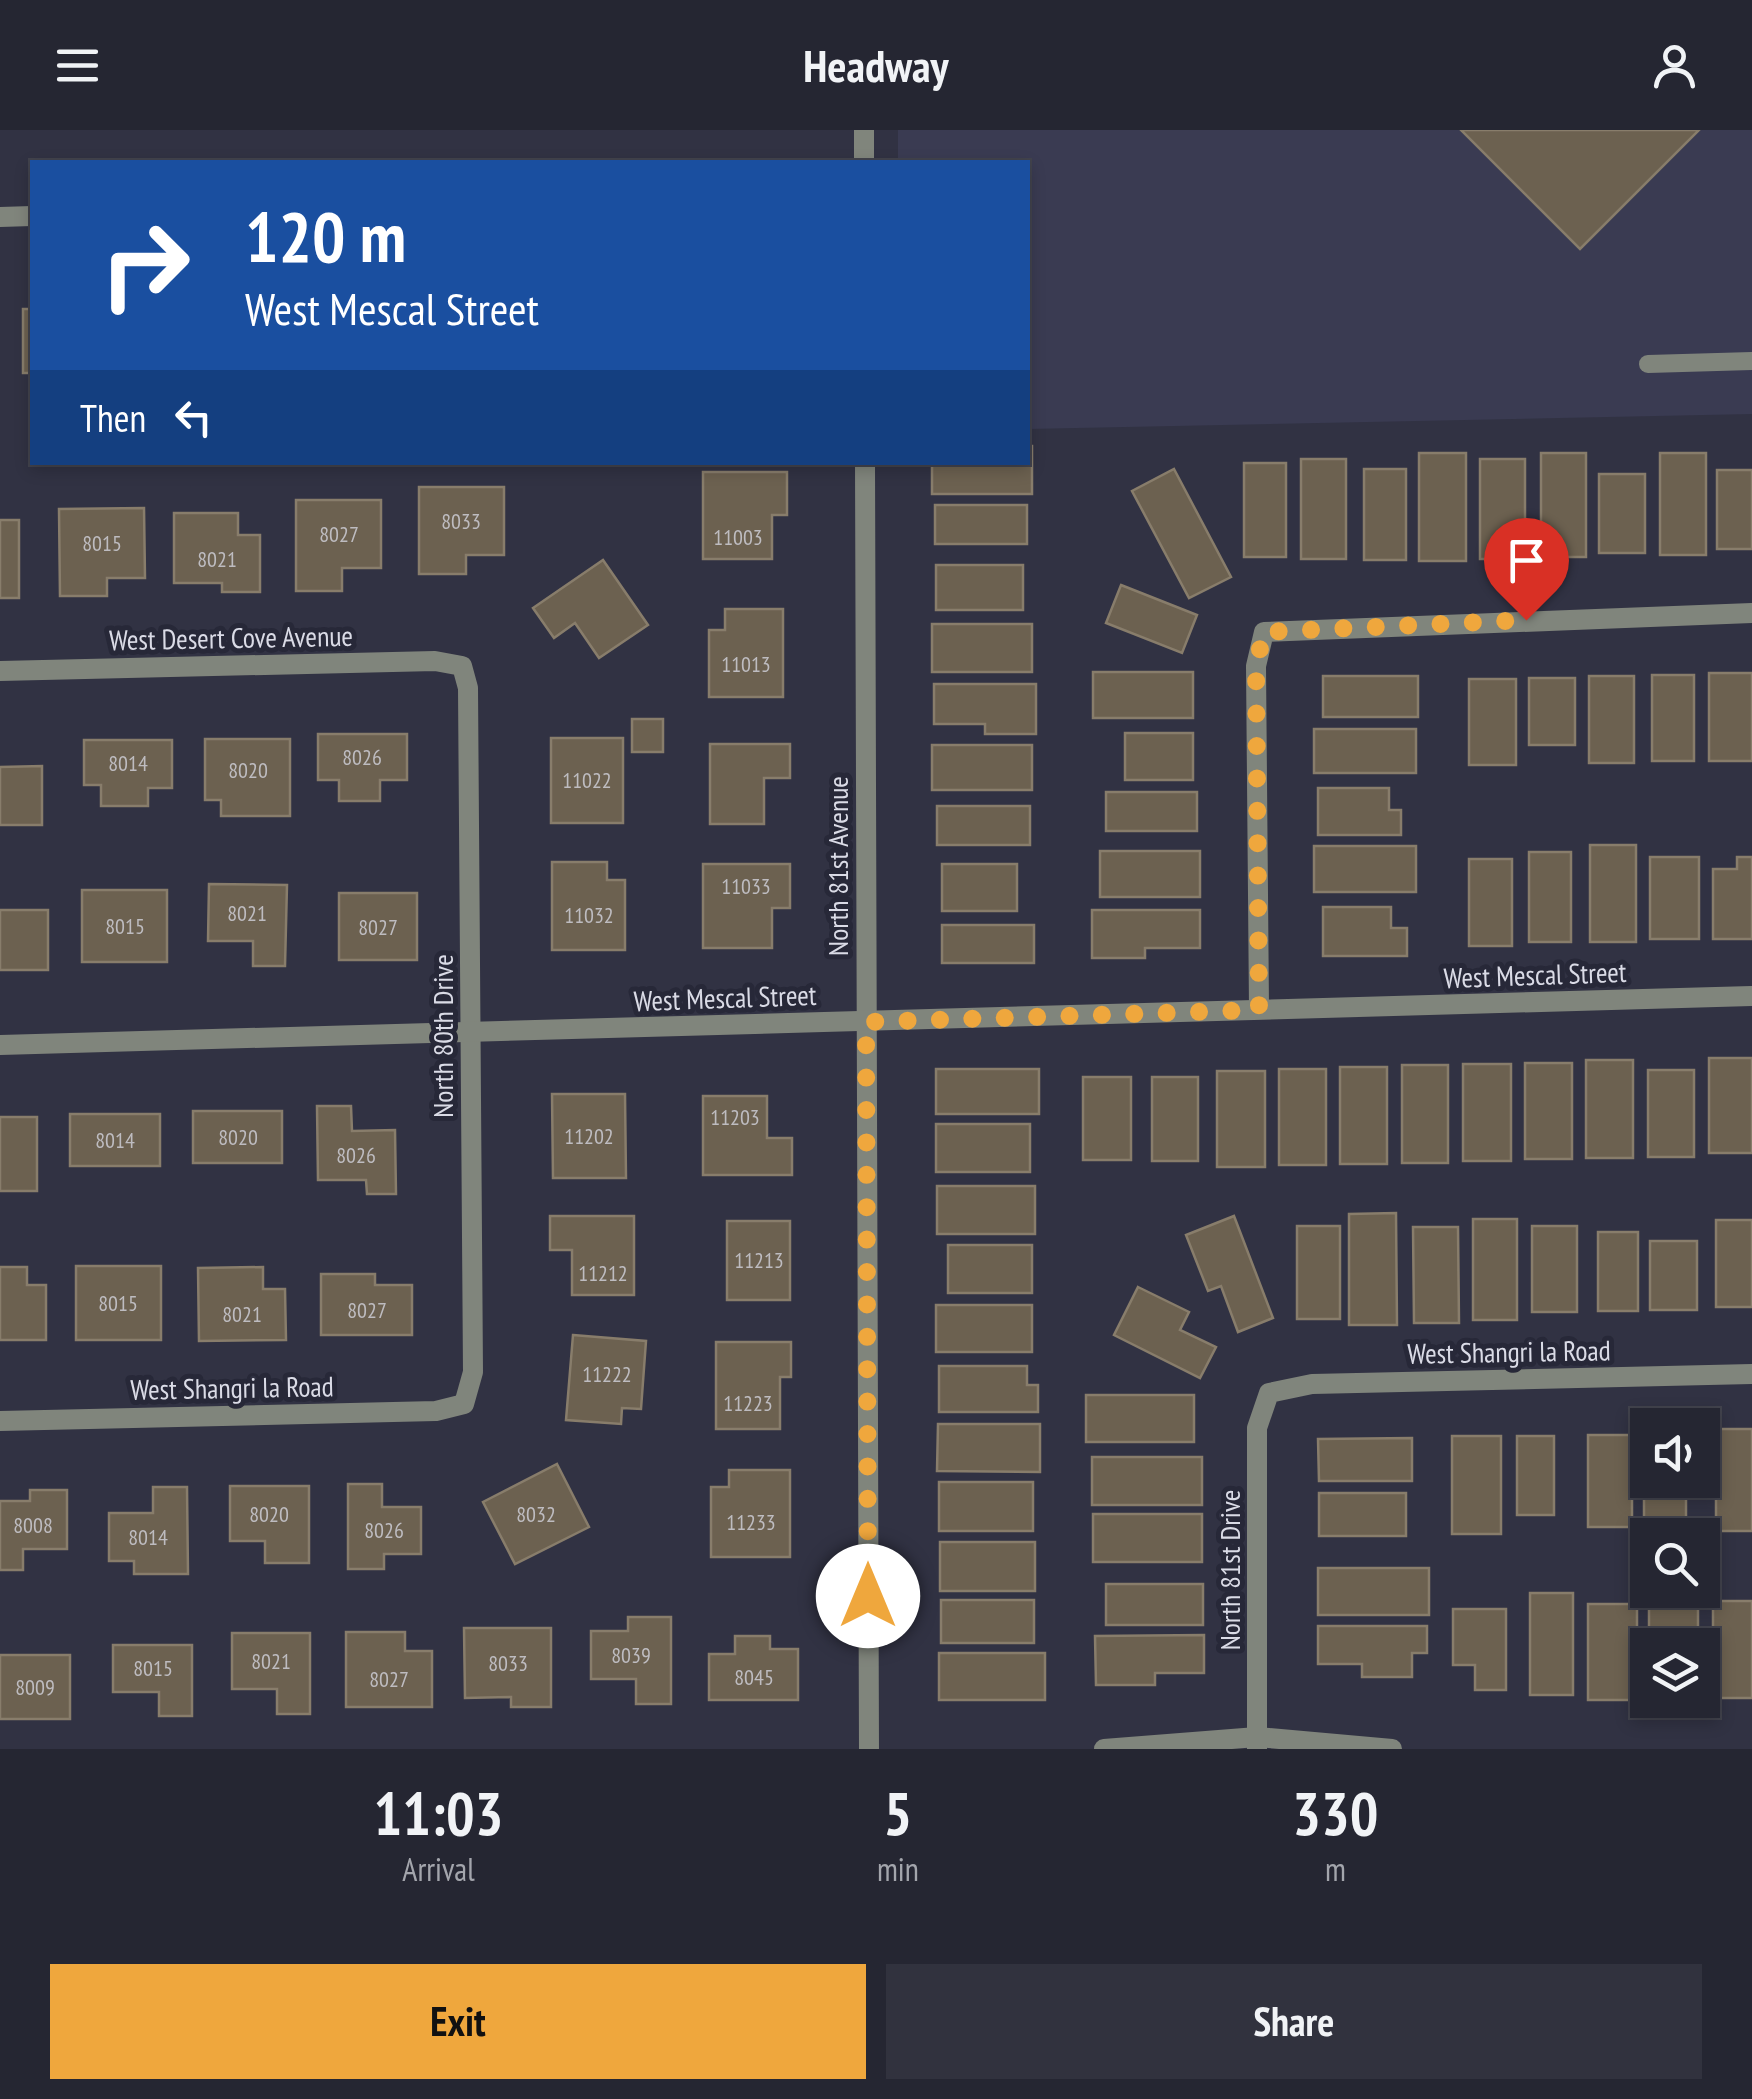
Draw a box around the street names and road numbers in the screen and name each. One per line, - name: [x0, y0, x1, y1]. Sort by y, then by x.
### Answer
- street label: West Desert Cove Avenue: [109, 617, 353, 658]
- street label: North 81st Avenue: [819, 776, 856, 956]
- street label: West Mescal Street: [1443, 953, 1627, 996]
- street label: North 80th Drive: [424, 954, 461, 1118]
- street label: West Mescal Street: [633, 976, 817, 1019]
- street label: West Shangri la Road: [1407, 1331, 1611, 1372]
- street label: West Shangri la Road: [130, 1367, 334, 1408]
- street label: North 81st Drive: [1211, 1490, 1248, 1650]

